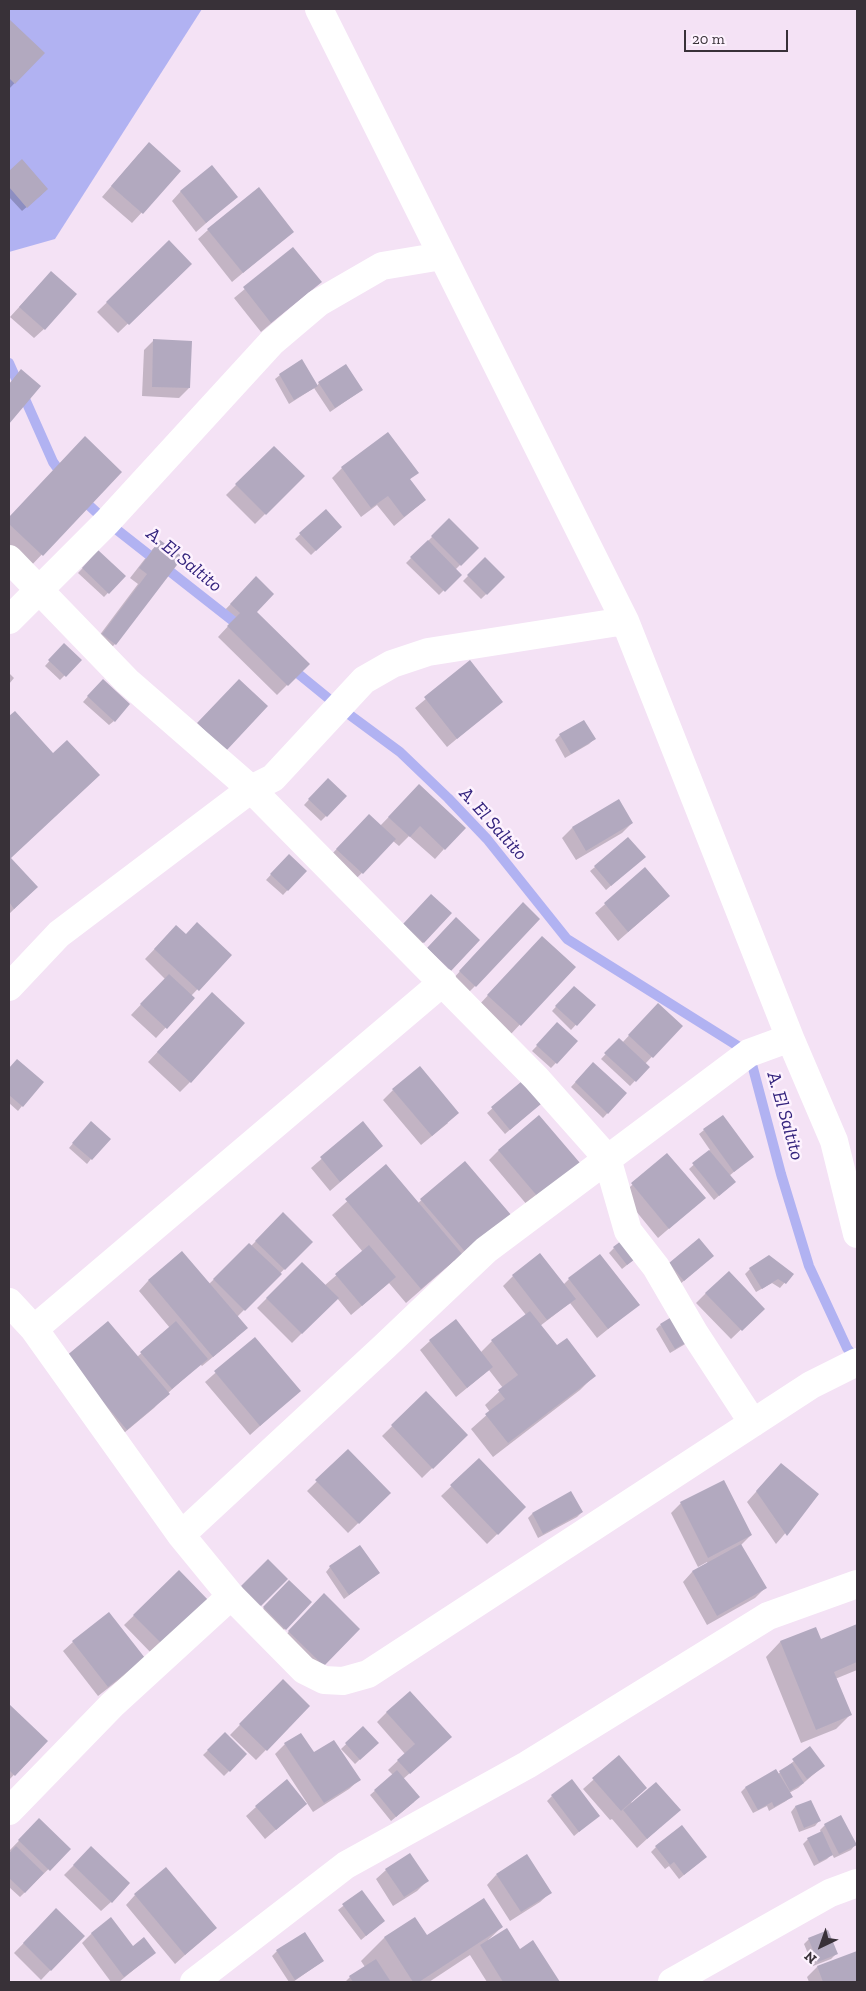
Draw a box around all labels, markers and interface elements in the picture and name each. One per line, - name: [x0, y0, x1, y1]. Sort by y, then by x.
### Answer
- scale bar: [686, 20, 790, 52]
- text: 20 m: [692, 30, 725, 48]
- water label: A. El Saltito: [142, 523, 226, 597]
- water label: A. El Saltito: [454, 783, 532, 865]
- water label: A. El Saltito: [762, 1069, 808, 1163]
- north arrow: [796, 1921, 846, 1971]
- text: N: [801, 1948, 820, 1967]

